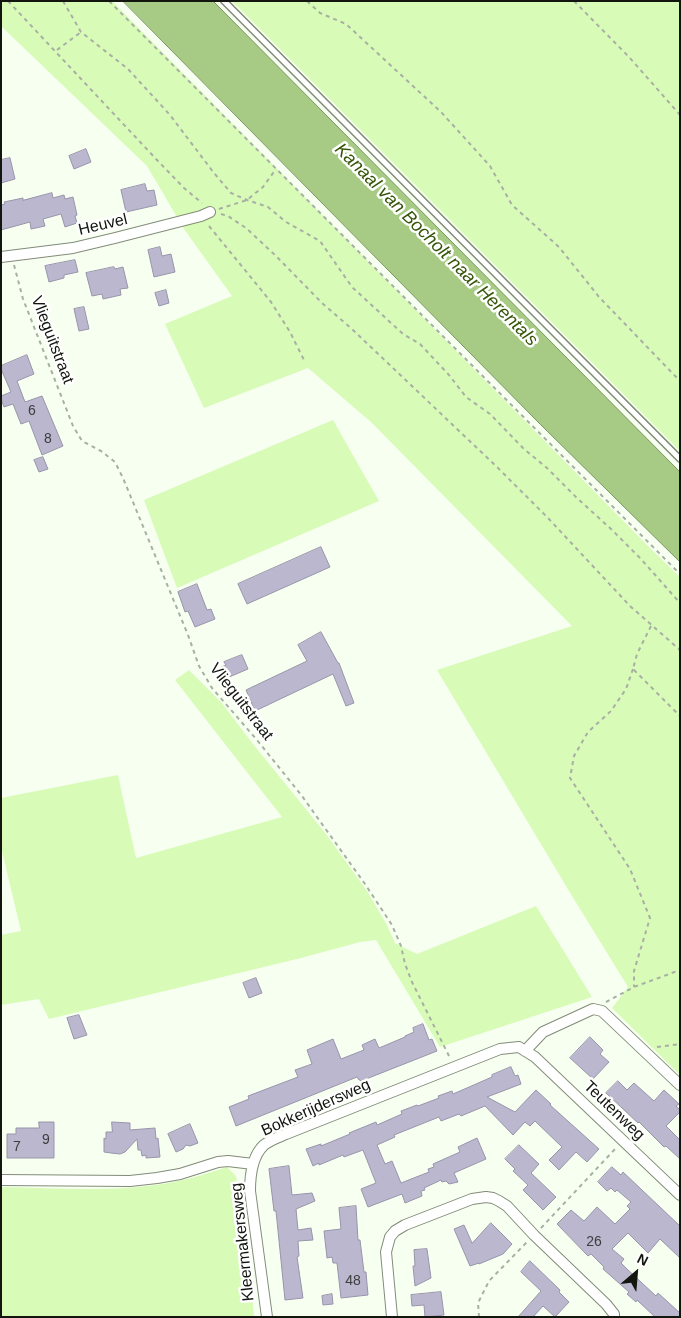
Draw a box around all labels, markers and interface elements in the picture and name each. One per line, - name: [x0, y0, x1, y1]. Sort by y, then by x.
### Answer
- water label: Kanaal van Bocholt naar Herentals: [330, 139, 542, 351]
- street label: Heuvel: [77, 210, 129, 240]
- street label: Vlieguitstraat: [26, 293, 78, 387]
- house number: 6: [28, 403, 36, 419]
- house number: 8: [44, 431, 52, 447]
- street label: Vlieguitstraat: [205, 660, 277, 744]
- street label: Bokkerijdersweg: [258, 1075, 374, 1141]
- street label: Teutenweg: [579, 1077, 649, 1145]
- house number: 9: [42, 1132, 50, 1148]
- house number: 7: [13, 1139, 21, 1155]
- street label: Kleermakersweg: [227, 1182, 259, 1302]
- house number: 26: [586, 1234, 602, 1250]
- north arrow: [611, 1248, 661, 1298]
- text: N: [635, 1250, 651, 1269]
- house number: 48: [345, 1273, 361, 1289]

